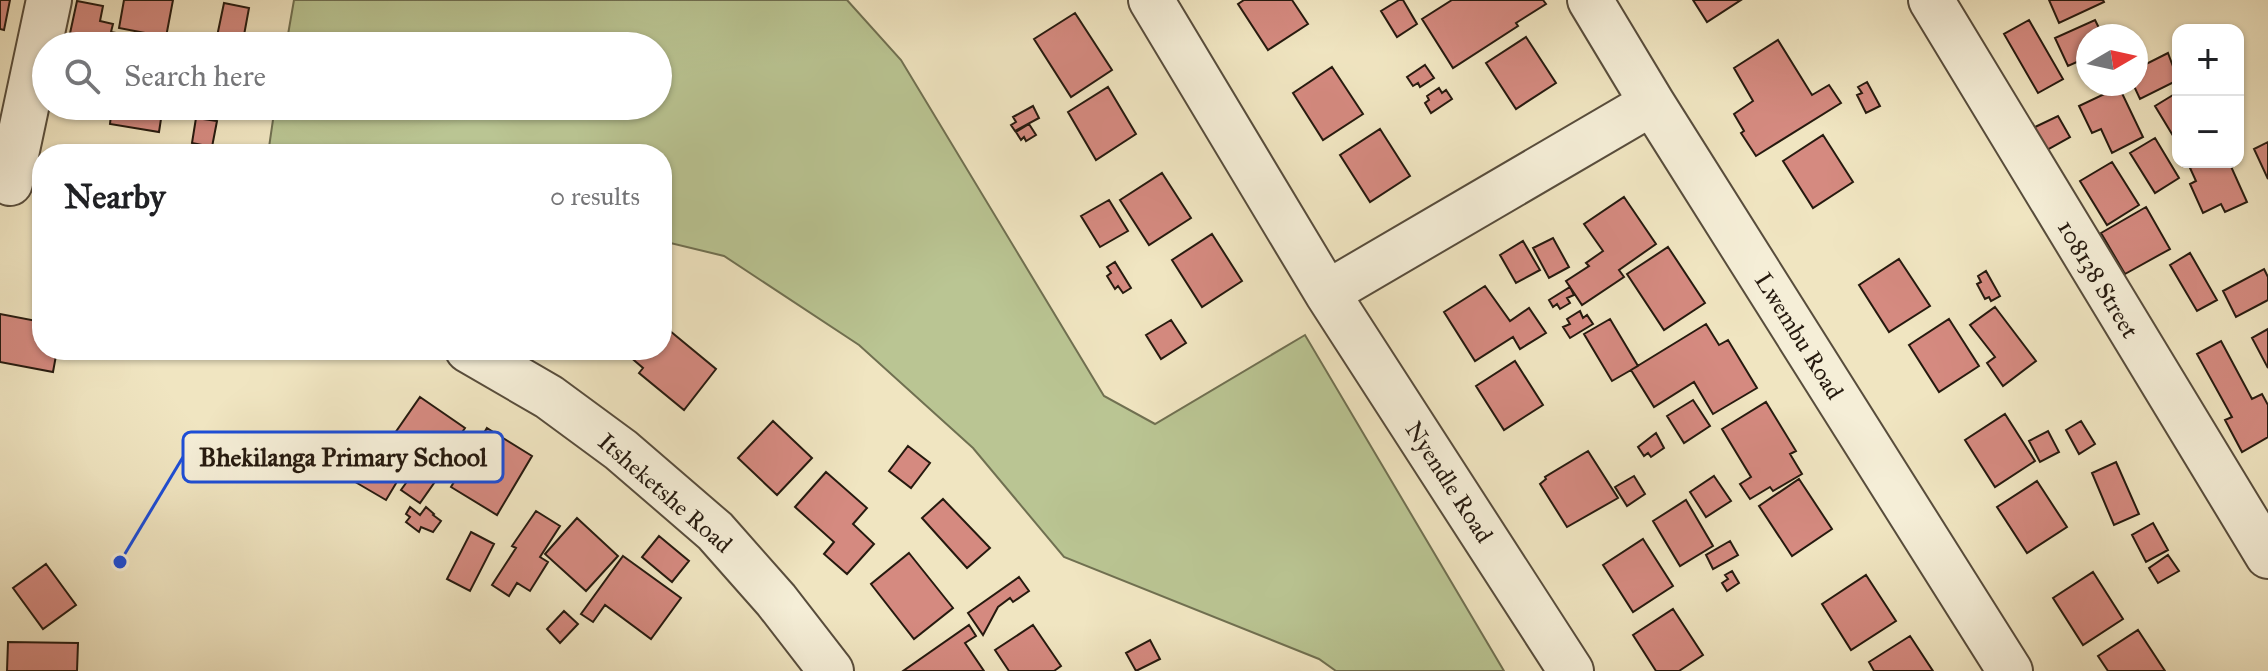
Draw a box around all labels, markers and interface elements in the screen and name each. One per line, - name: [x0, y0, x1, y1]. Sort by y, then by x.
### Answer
- north arrow: [2076, 24, 2148, 96]
- map controls: [2172, 24, 2244, 168]
- button: +: [2172, 24, 2244, 96]
- search box: [32, 32, 672, 120]
- icon: search: [60, 54, 104, 98]
- text: Search here: [124, 58, 266, 94]
- button: −: [2172, 96, 2244, 168]
- text: Nearby: [64, 176, 166, 217]
- text: 0 results: [550, 180, 640, 212]
- street label: 108138 Street: [2051, 214, 2145, 344]
- street label: Lwembu Road: [1748, 267, 1850, 405]
- street label: Nyendle Road: [1399, 416, 1499, 548]
- street label: Itsheketshe Road: [592, 427, 738, 559]
- callout: Bhekilanga Primary School: [183, 432, 503, 482]
- text: Bhekilanga Primary School: [199, 441, 488, 474]

